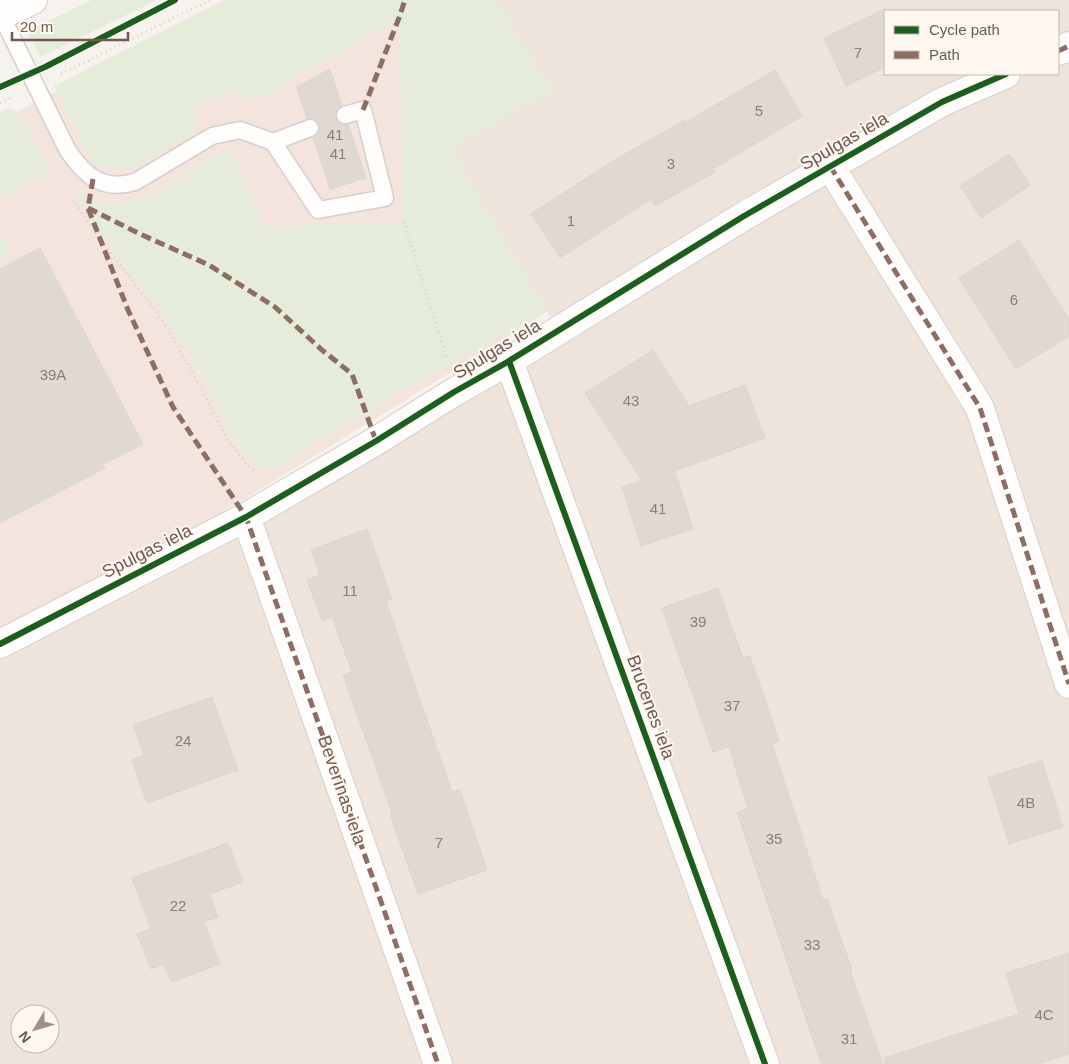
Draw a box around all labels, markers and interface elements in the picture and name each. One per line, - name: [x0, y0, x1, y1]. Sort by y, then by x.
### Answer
- scale bar: [12, 10, 129, 42]
- legend: [884, 10, 1059, 75]
- text: 20 m: [20, 18, 53, 35]
- text: Cycle path: [929, 21, 1000, 38]
- house number: 7: [854, 44, 862, 61]
- text: Path: [929, 46, 960, 63]
- house number: 5: [755, 102, 763, 119]
- street label: Spulgas iela: [797, 107, 892, 174]
- house number: 41: [327, 126, 343, 143]
- house number: 41: [330, 145, 346, 162]
- house number: 3: [667, 155, 675, 172]
- house number: 1: [567, 212, 575, 229]
- house number: 6: [1010, 291, 1018, 308]
- street label: Spulgas iela: [450, 315, 545, 383]
- house number: 39A: [40, 366, 66, 383]
- house number: 43: [623, 392, 639, 409]
- house number: 41: [650, 500, 666, 517]
- street label: Spulgas iela: [99, 519, 196, 582]
- house number: 11: [342, 582, 358, 599]
- house number: 39: [690, 613, 706, 630]
- street label: Brucenes iela: [623, 652, 679, 763]
- house number: 37: [724, 697, 740, 714]
- house number: 24: [175, 732, 191, 749]
- street label: Beverīnas iela: [314, 733, 370, 848]
- house number: 4B: [1017, 794, 1035, 811]
- house number: 35: [766, 830, 782, 847]
- house number: 7: [435, 834, 443, 851]
- house number: 22: [170, 897, 186, 914]
- house number: 33: [804, 936, 820, 953]
- north arrow: [10, 1004, 60, 1054]
- house number: 4C: [1034, 1006, 1054, 1023]
- text: N: [15, 1028, 34, 1046]
- house number: 31: [841, 1030, 857, 1047]

